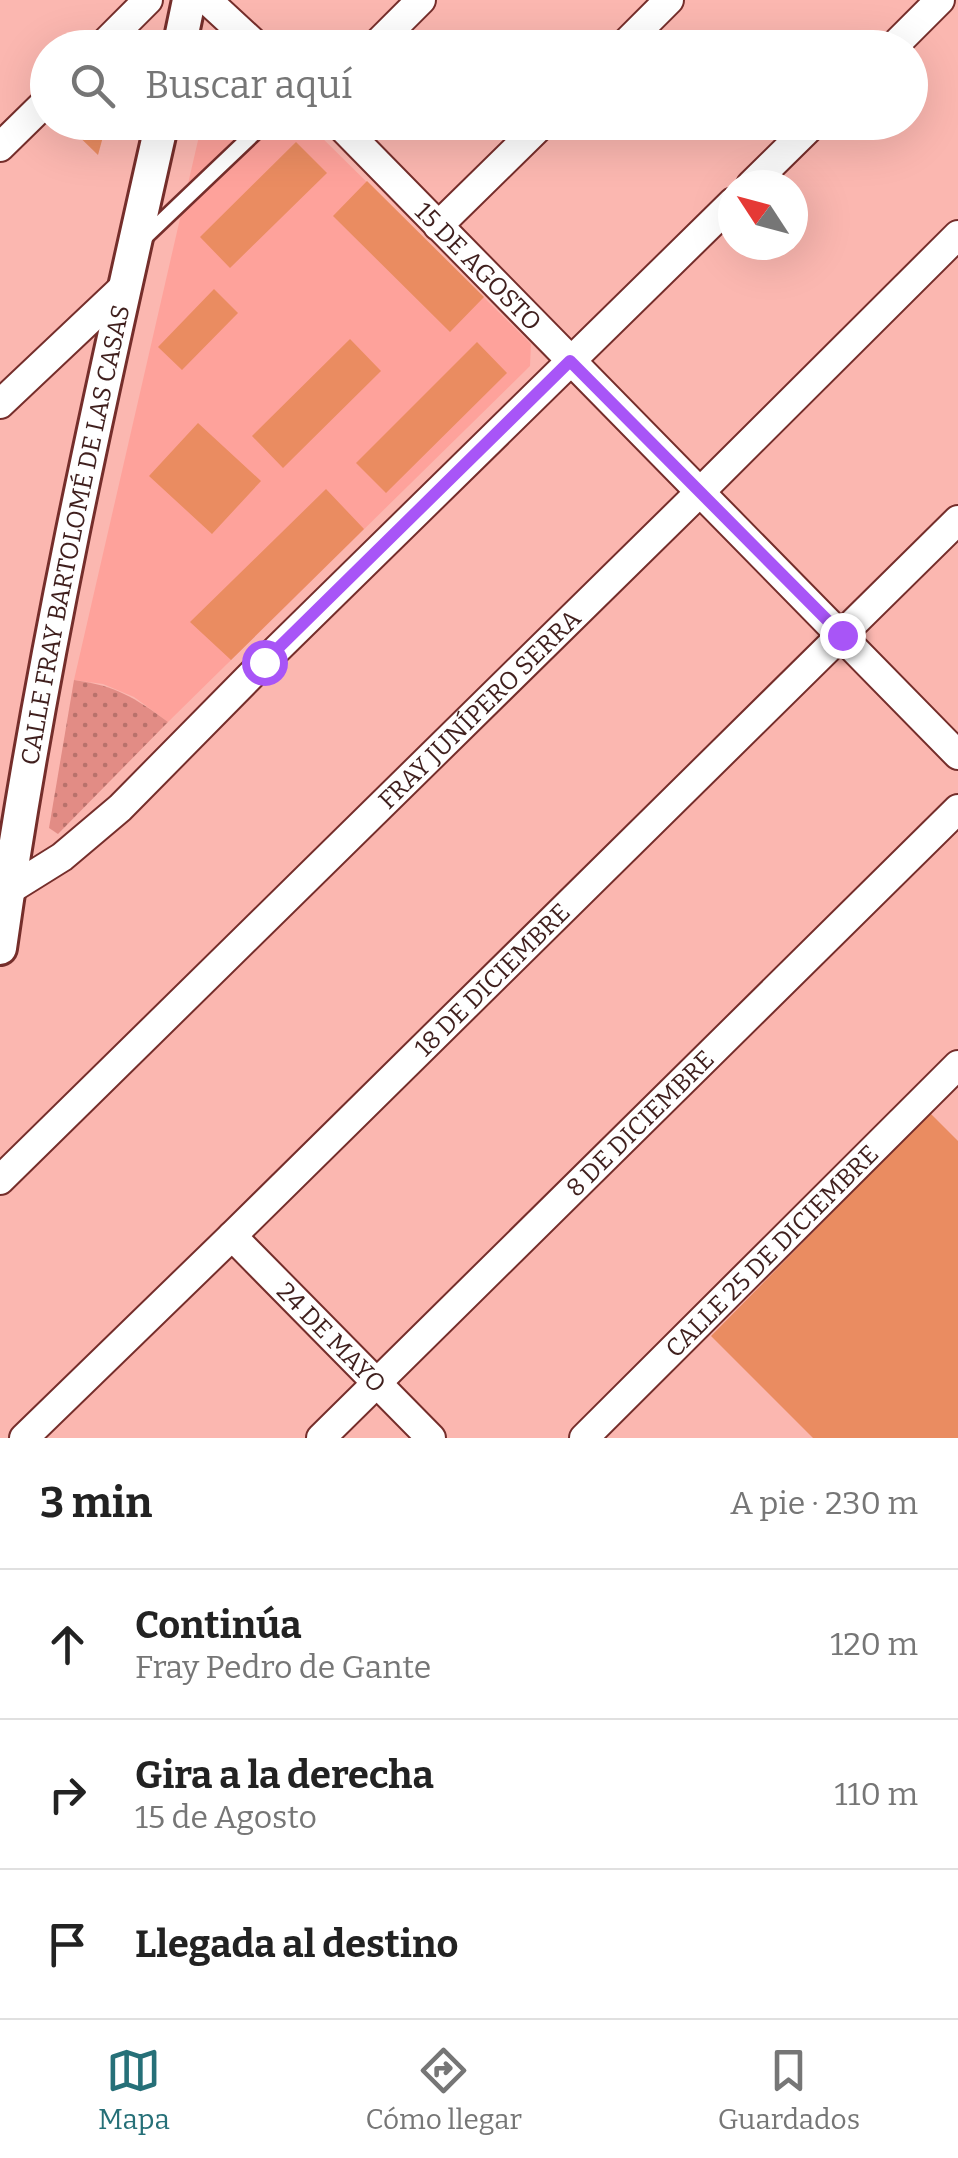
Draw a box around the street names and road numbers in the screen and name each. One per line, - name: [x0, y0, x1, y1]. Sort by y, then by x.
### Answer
- street label: 15 DE AGOSTO: [408, 197, 547, 337]
- street label: CALLE FRAY BARTOLOMÉ DE LAS CASAS: [15, 302, 137, 767]
- street label: FRAY JUNÍPERO SERRA: [373, 604, 588, 816]
- street label: 18 DE DICIEMBRE: [409, 897, 576, 1063]
- street label: 8 DE DICIEMBRE: [560, 1045, 721, 1203]
- street label: CALLE 25 DE DICIEMBRE: [660, 1139, 885, 1364]
- street label: 24 DE MAYO: [270, 1277, 392, 1399]

